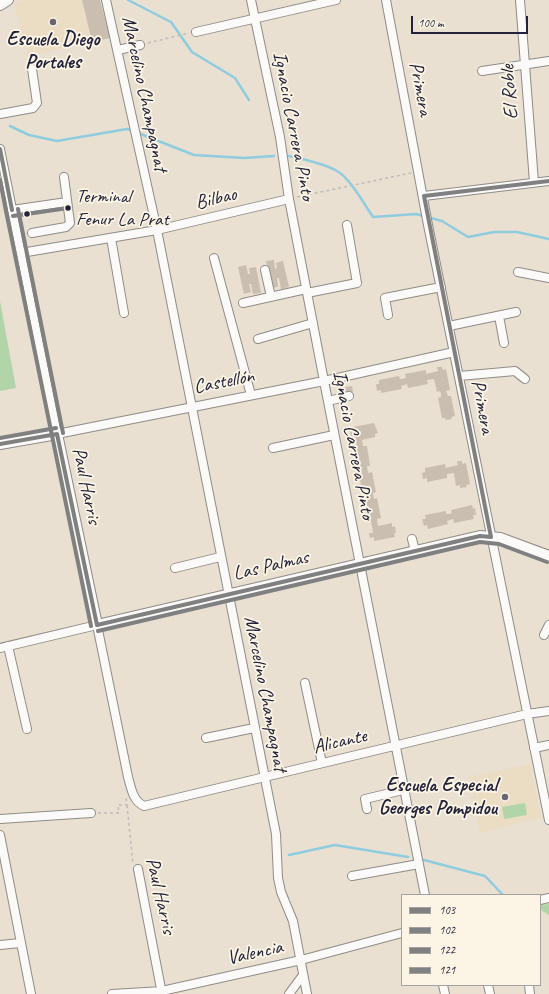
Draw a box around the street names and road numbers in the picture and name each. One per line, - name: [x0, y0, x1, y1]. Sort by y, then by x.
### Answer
- street label: Marcelino Champagnat: [116, 14, 172, 174]
- street label: Ignacio Carrera Pinto: [267, 50, 319, 202]
- street label: Primera: [403, 60, 437, 118]
- street label: El Roble: [496, 64, 524, 120]
- street label: Bilbao: [193, 183, 239, 215]
- street label: Castellón: [192, 364, 256, 400]
- street label: Ignacio Carrera Pinto: [327, 369, 379, 521]
- street label: Primera: [465, 378, 499, 436]
- street label: Paul Harris: [66, 445, 106, 527]
- street label: Las Palmas: [231, 546, 311, 586]
- street label: Marcelino Champagnat: [238, 614, 292, 774]
- street label: Alicante: [311, 724, 369, 760]
- street label: Paul Harris: [140, 855, 180, 937]
- street label: Valencia: [225, 935, 285, 971]

